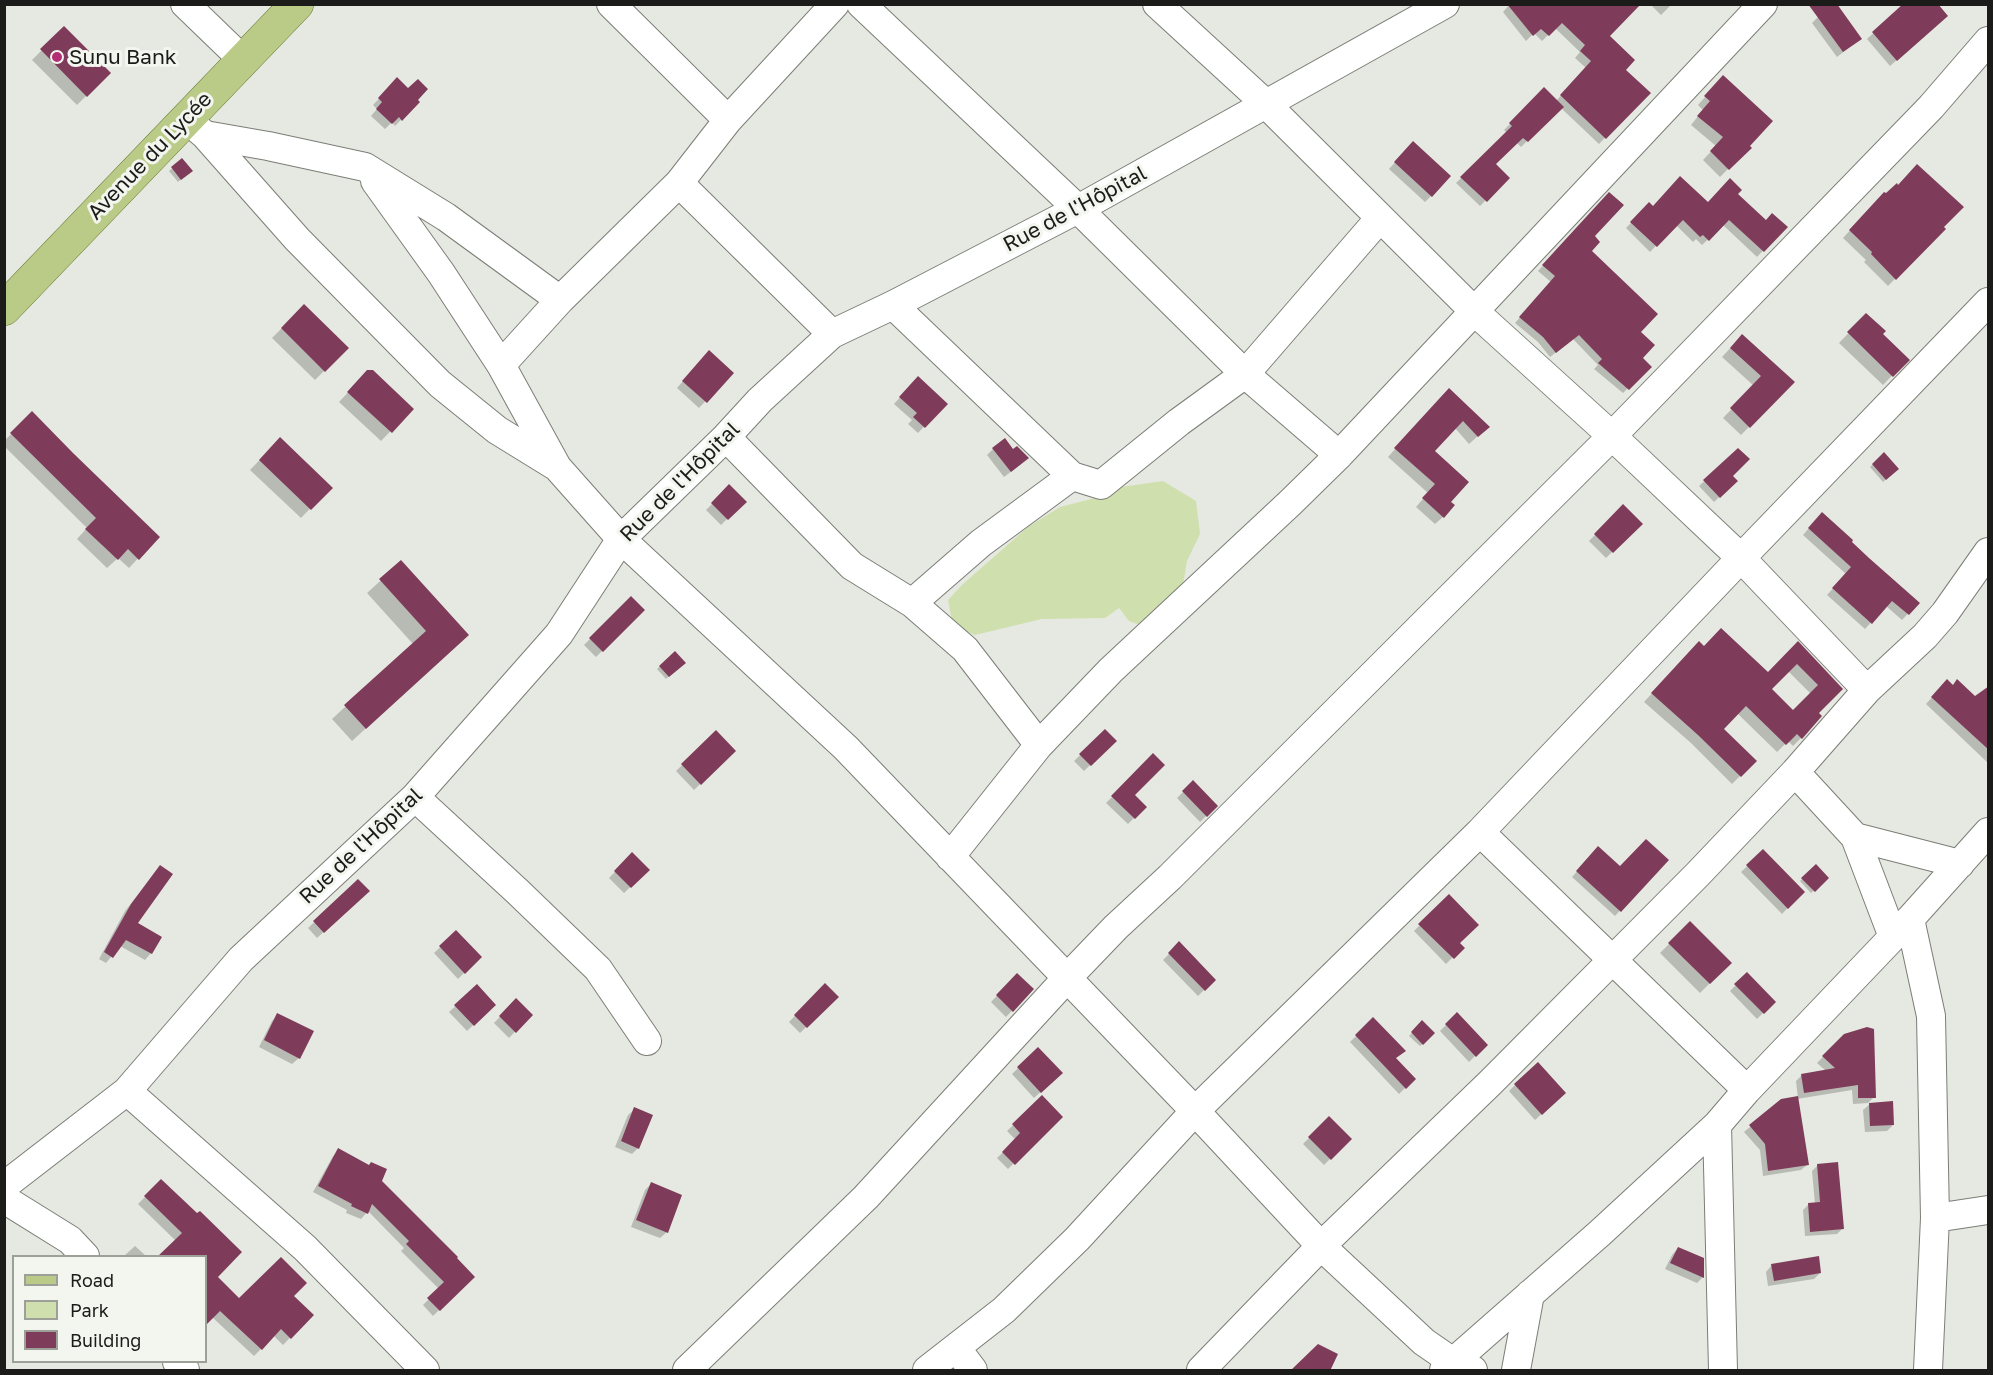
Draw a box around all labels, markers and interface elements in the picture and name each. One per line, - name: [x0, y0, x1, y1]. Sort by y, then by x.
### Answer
- place label: Sunu Bank: [69, 44, 177, 70]
- marker: Sunu Bank: [50, 50, 64, 64]
- street label: Avenue du Lycée: [83, 87, 217, 225]
- street label: Rue de l'Hôpital: [999, 161, 1151, 257]
- street label: Rue de l'Hôpital: [615, 417, 745, 547]
- street label: Rue de l'Hôpital: [294, 783, 428, 909]
- legend: [12, 1255, 207, 1363]
- text: Road: [70, 1269, 114, 1291]
- text: Park: [70, 1299, 109, 1321]
- text: Building: [70, 1329, 141, 1351]

